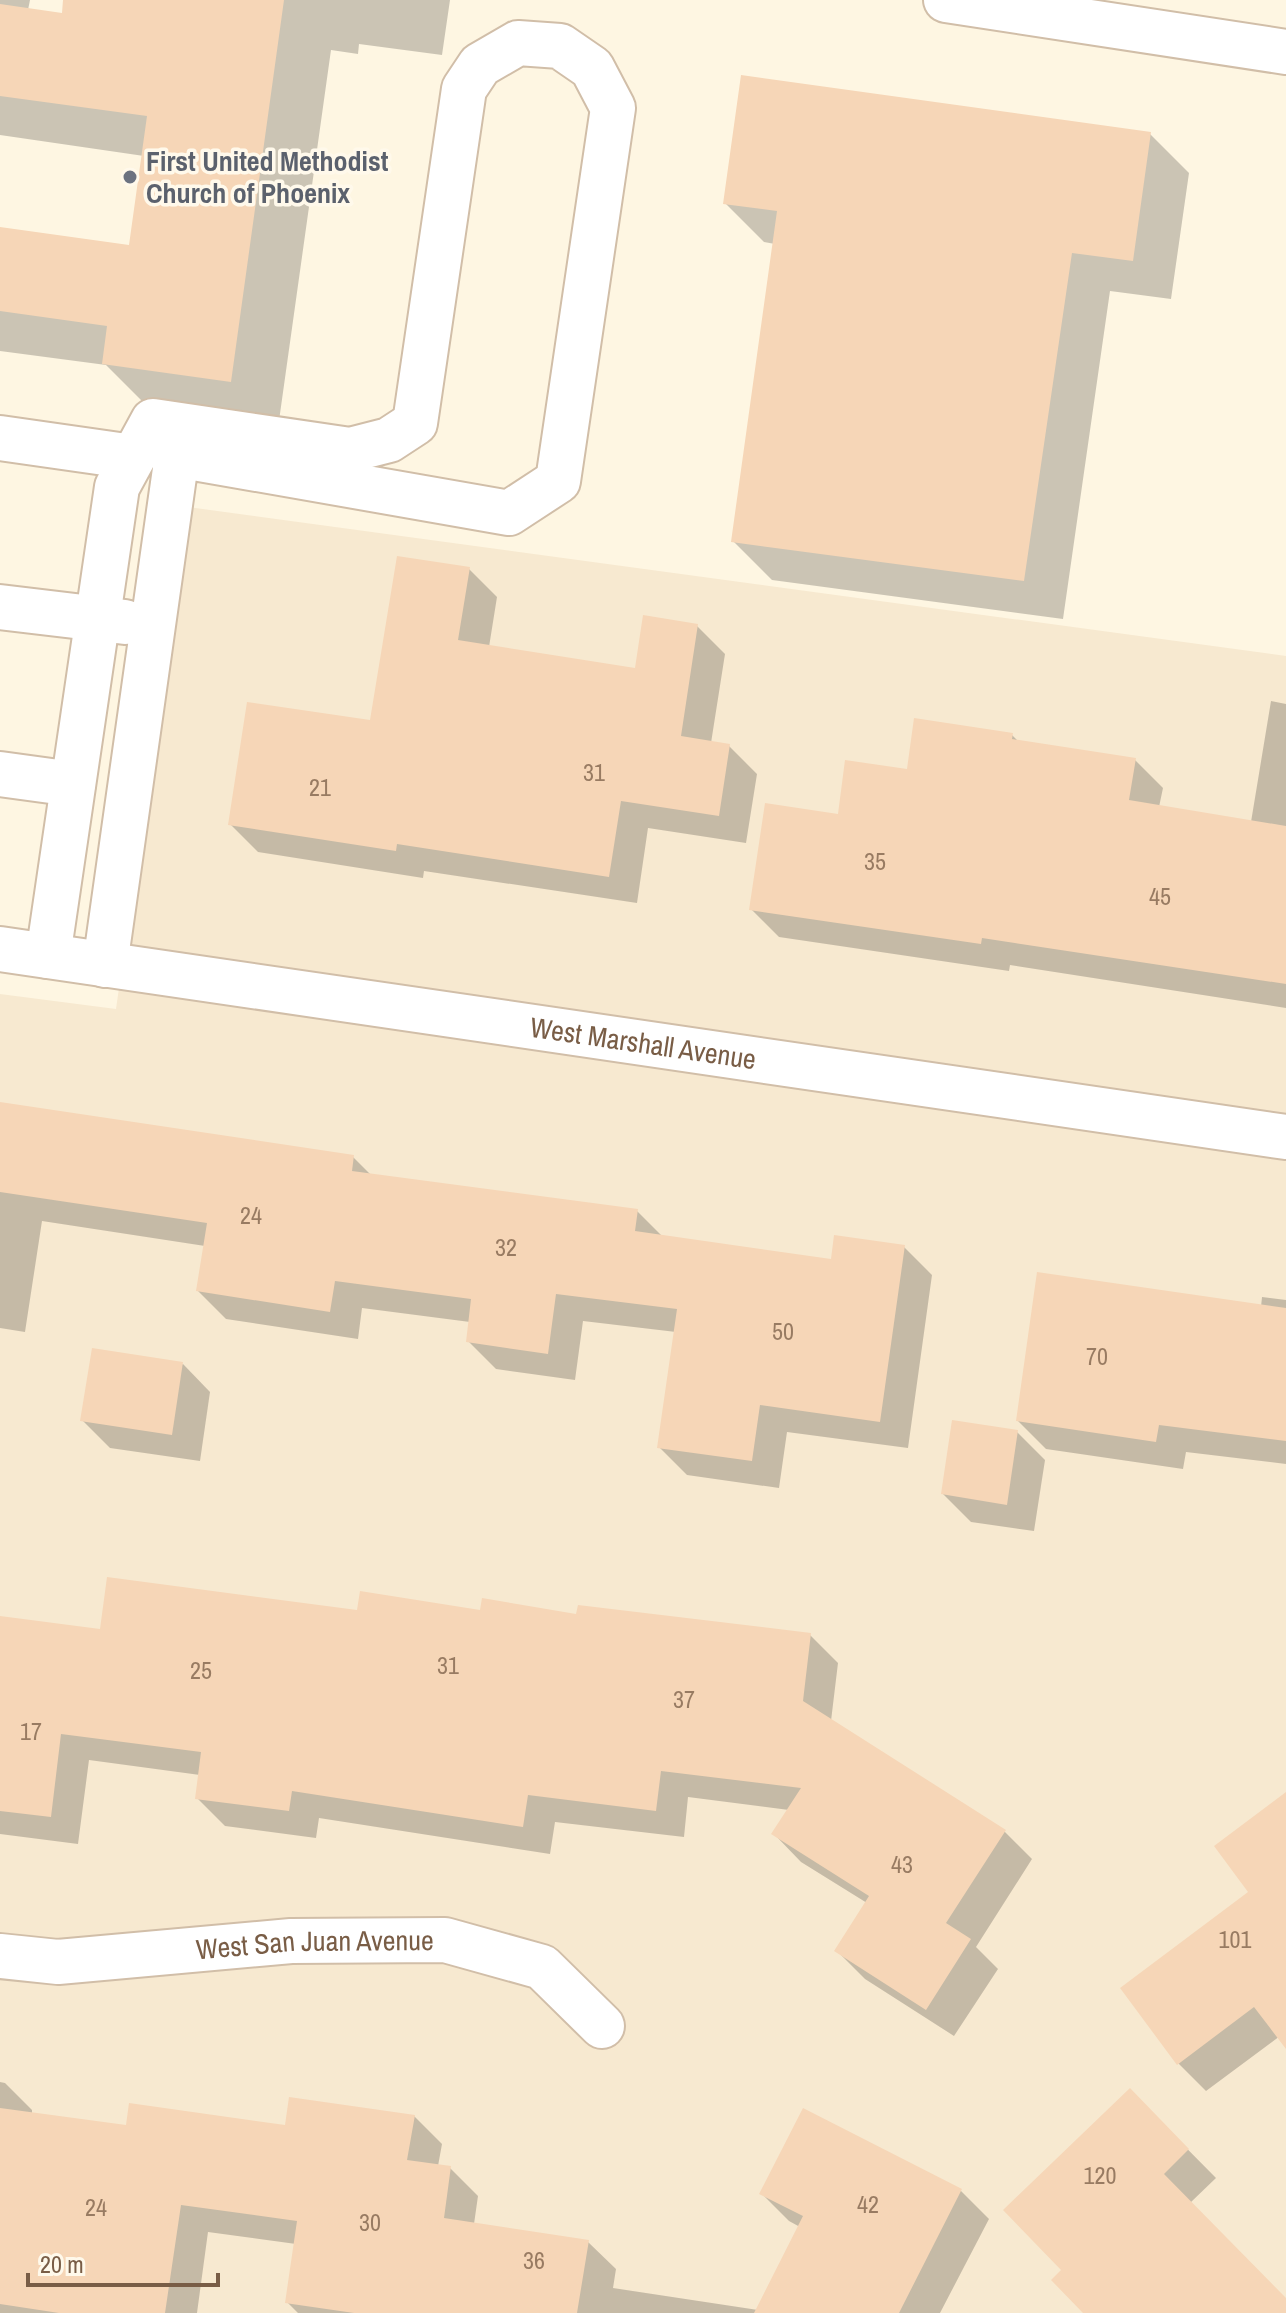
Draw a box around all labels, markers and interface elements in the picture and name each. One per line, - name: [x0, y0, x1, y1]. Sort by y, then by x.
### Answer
- place label: First United Methodist Church of Phoenix: [146, 142, 389, 212]
- marker: First United Methodist Church of Phoenix: [121, 168, 139, 186]
- house number: 31: [583, 756, 605, 788]
- house number: 21: [309, 771, 331, 803]
- house number: 35: [864, 845, 886, 877]
- house number: 45: [1149, 880, 1171, 912]
- street label: West Marshall Avenue: [528, 1008, 759, 1078]
- house number: 24: [240, 1199, 262, 1231]
- house number: 32: [495, 1231, 517, 1263]
- house number: 50: [772, 1315, 794, 1347]
- house number: 70: [1086, 1340, 1108, 1372]
- house number: 31: [437, 1649, 459, 1681]
- house number: 25: [190, 1654, 212, 1686]
- house number: 37: [673, 1683, 695, 1715]
- house number: 17: [20, 1715, 42, 1747]
- house number: 43: [891, 1848, 913, 1880]
- street label: West San Juan Avenue: [194, 1921, 434, 1968]
- house number: 101: [1219, 1923, 1251, 1955]
- house number: 120: [1084, 2159, 1116, 2191]
- house number: 42: [857, 2188, 879, 2220]
- house number: 24: [85, 2191, 107, 2223]
- house number: 30: [359, 2206, 381, 2238]
- scale bar: [28, 2237, 218, 2287]
- house number: 36: [523, 2244, 545, 2276]
- text: 20 m: [40, 2248, 84, 2280]

